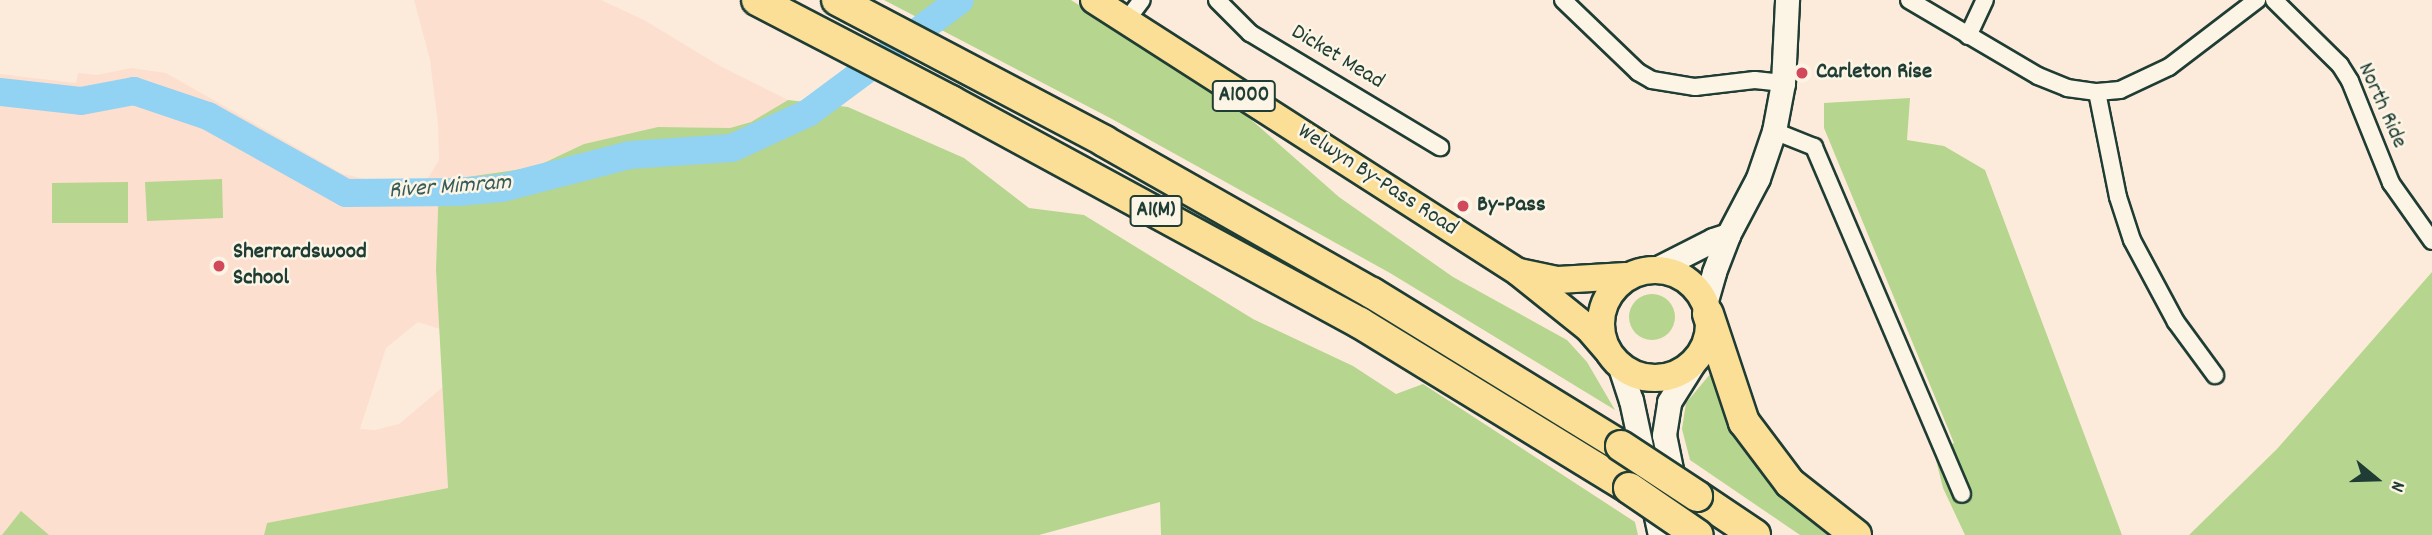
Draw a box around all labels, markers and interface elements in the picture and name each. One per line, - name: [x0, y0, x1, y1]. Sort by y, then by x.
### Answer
- street label: Dicket Mead: [1285, 19, 1389, 97]
- place label: Carleton Rise: [1816, 59, 1932, 87]
- street label: North Ride: [2350, 59, 2412, 153]
- marker: Carleton Rise: [1794, 65, 1810, 81]
- road number: A1000: [1211, 78, 1277, 114]
- street label: Welwyn By-Pass Road: [1292, 119, 1462, 243]
- water label: River Mimram: [388, 169, 512, 207]
- place label: By-Pass: [1477, 192, 1546, 220]
- road number: A1(M): [1128, 194, 1184, 228]
- marker: By-Pass: [1455, 198, 1471, 214]
- place label: Sherrardswood School: [233, 239, 367, 293]
- marker: Sherrardswood School: [211, 258, 227, 274]
- north arrow: [2341, 444, 2411, 514]
- text: N: [2382, 477, 2411, 495]

